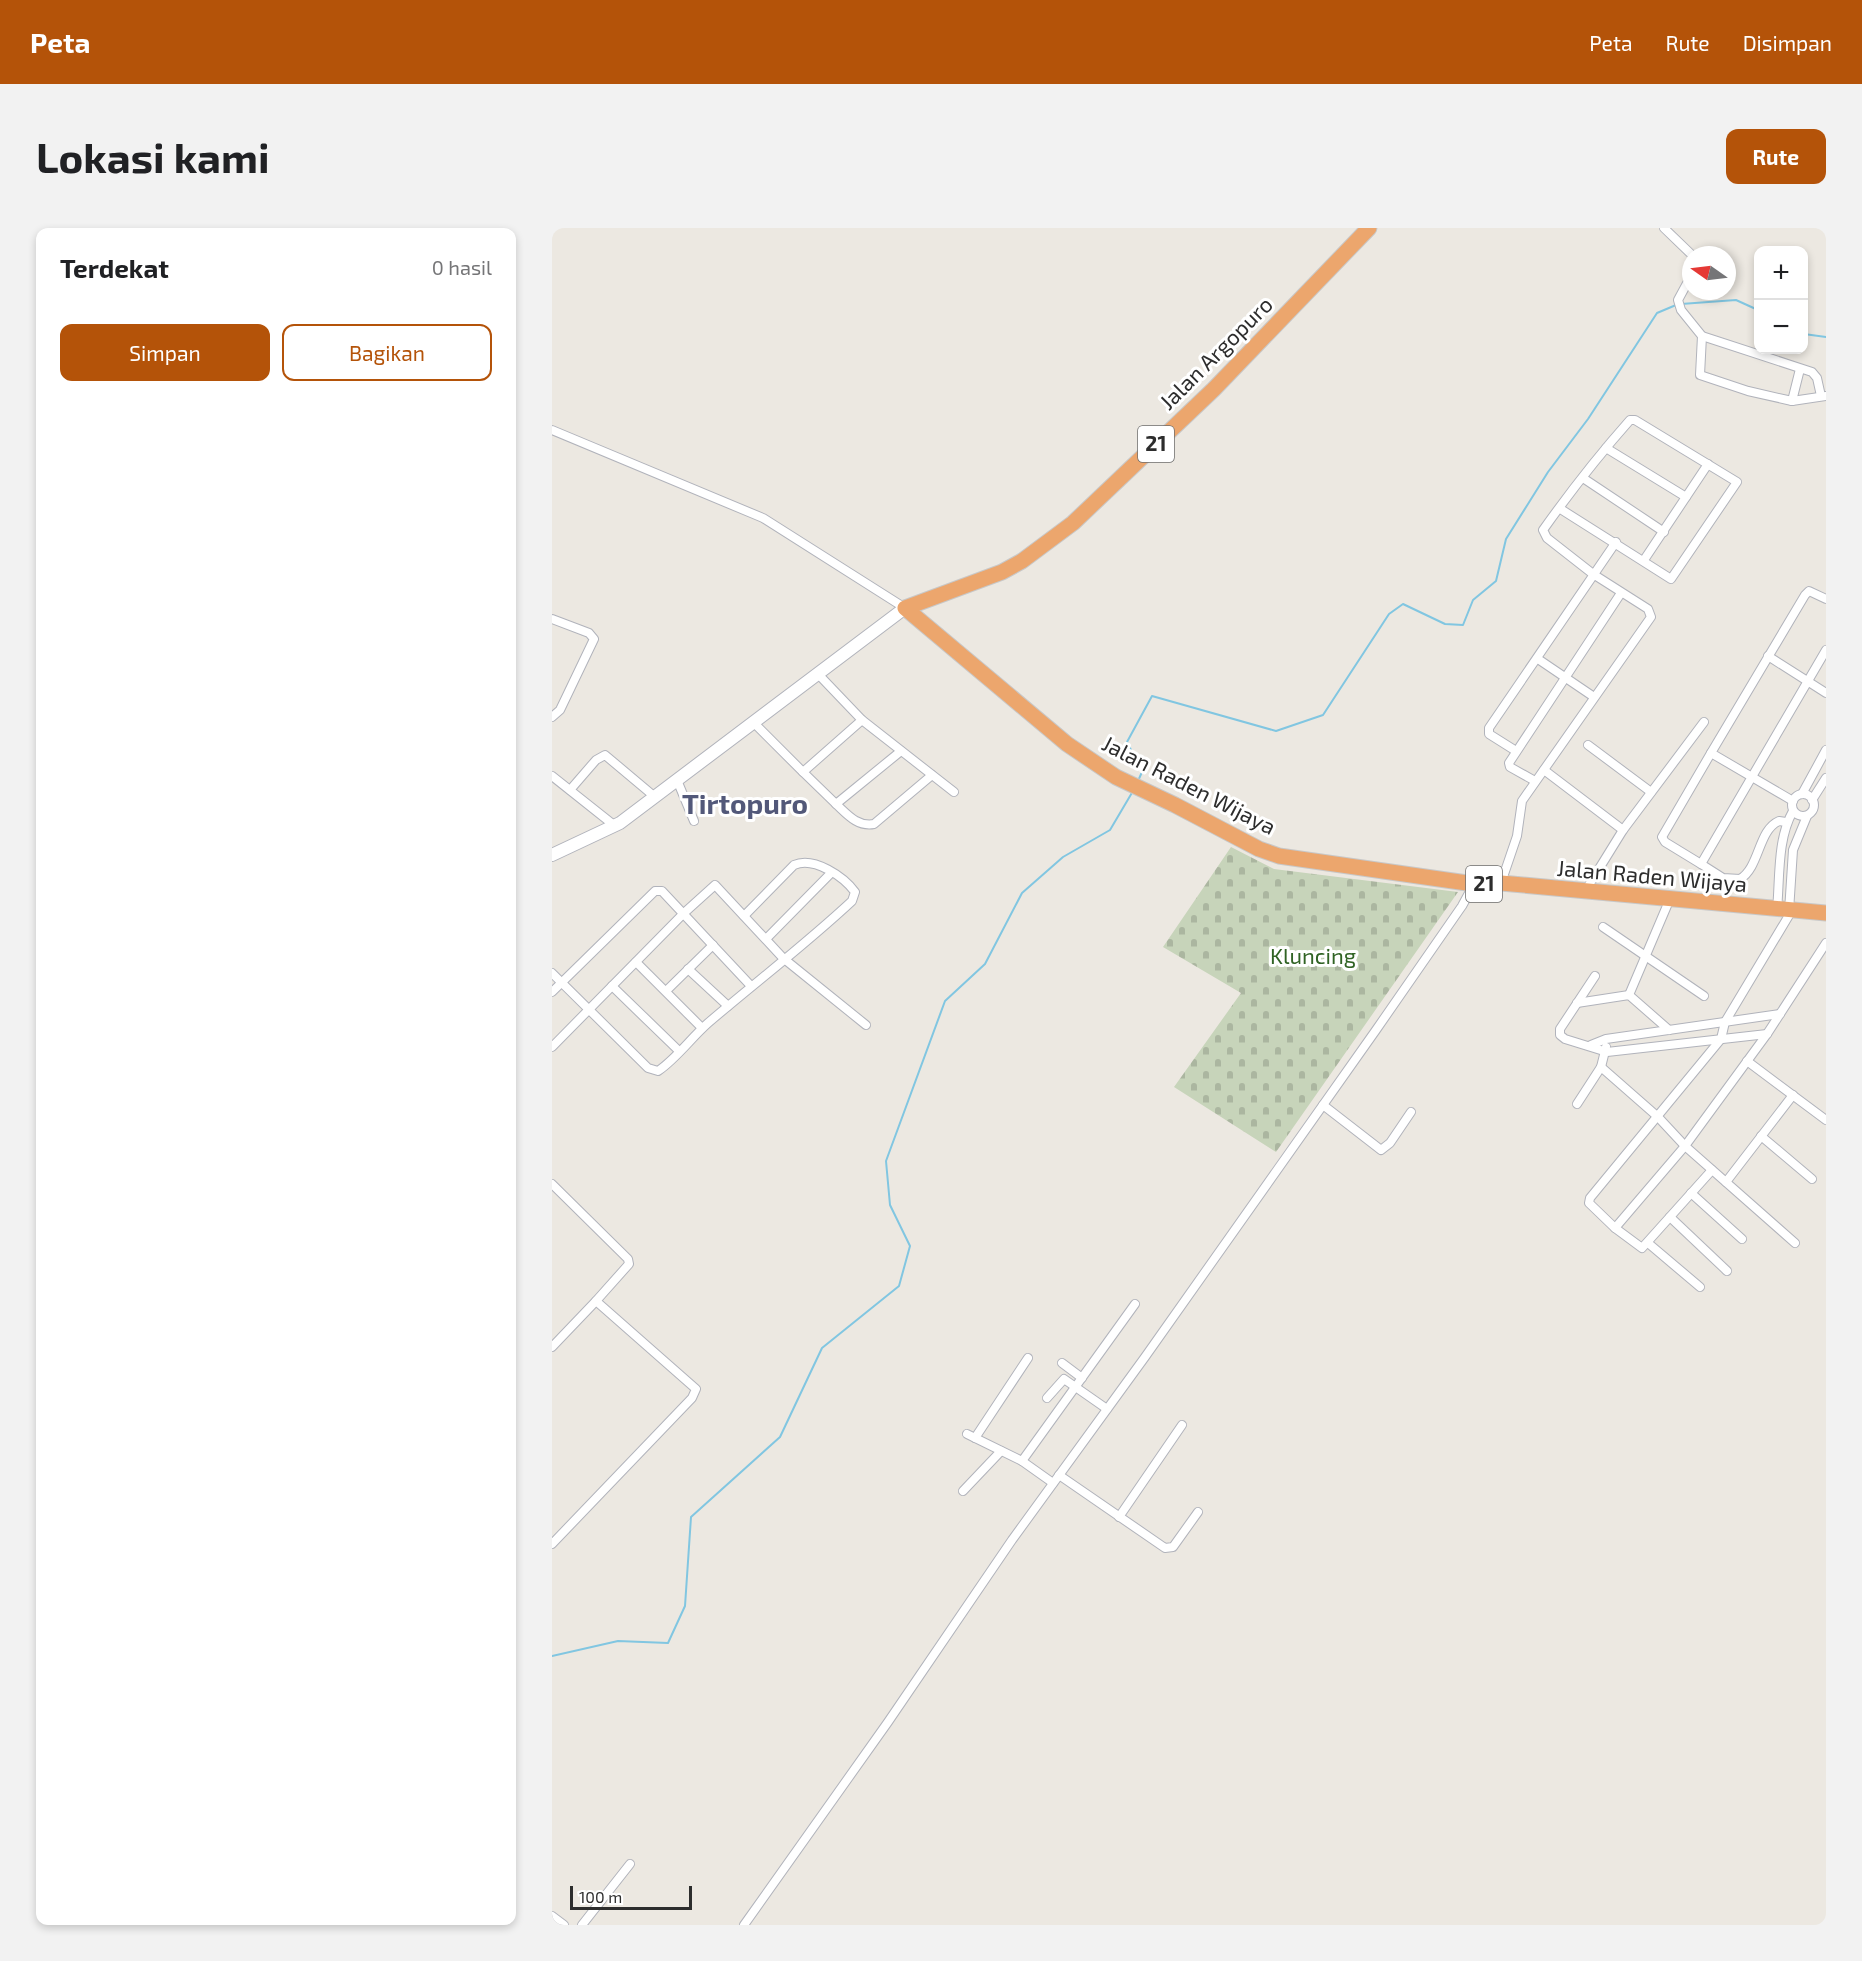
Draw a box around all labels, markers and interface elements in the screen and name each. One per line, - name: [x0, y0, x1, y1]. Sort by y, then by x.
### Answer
- text: Peta: [30, 25, 90, 59]
- text: Peta: [1589, 30, 1632, 55]
- text: Rute: [1665, 30, 1710, 55]
- text: Disimpan: [1743, 30, 1832, 55]
- button: Rute: [1726, 129, 1826, 184]
- text: Lokasi kami: [36, 131, 270, 181]
- north arrow: [1682, 246, 1736, 300]
- map controls: [1754, 246, 1808, 354]
- button: +: [1754, 246, 1808, 300]
- text: Terdekat: [60, 252, 169, 283]
- text: 0 hasil: [432, 255, 492, 279]
- street label: Jalan Argopuro: [1154, 291, 1277, 414]
- button: −: [1754, 300, 1808, 354]
- button: Simpan: [60, 324, 270, 381]
- button: Bagikan: [282, 324, 492, 381]
- road number: 21: [1138, 426, 1174, 462]
- street label: Jalan Raden Wijaya: [1098, 729, 1280, 840]
- district label: Tirtopuro: [682, 786, 808, 820]
- street label: Jalan Raden Wijaya: [1556, 854, 1748, 897]
- road number: 21: [1466, 866, 1502, 902]
- park label: Kluncing: [1270, 942, 1356, 968]
- scale bar: [570, 1883, 692, 1910]
- text: 100 m: [579, 1887, 622, 1906]

